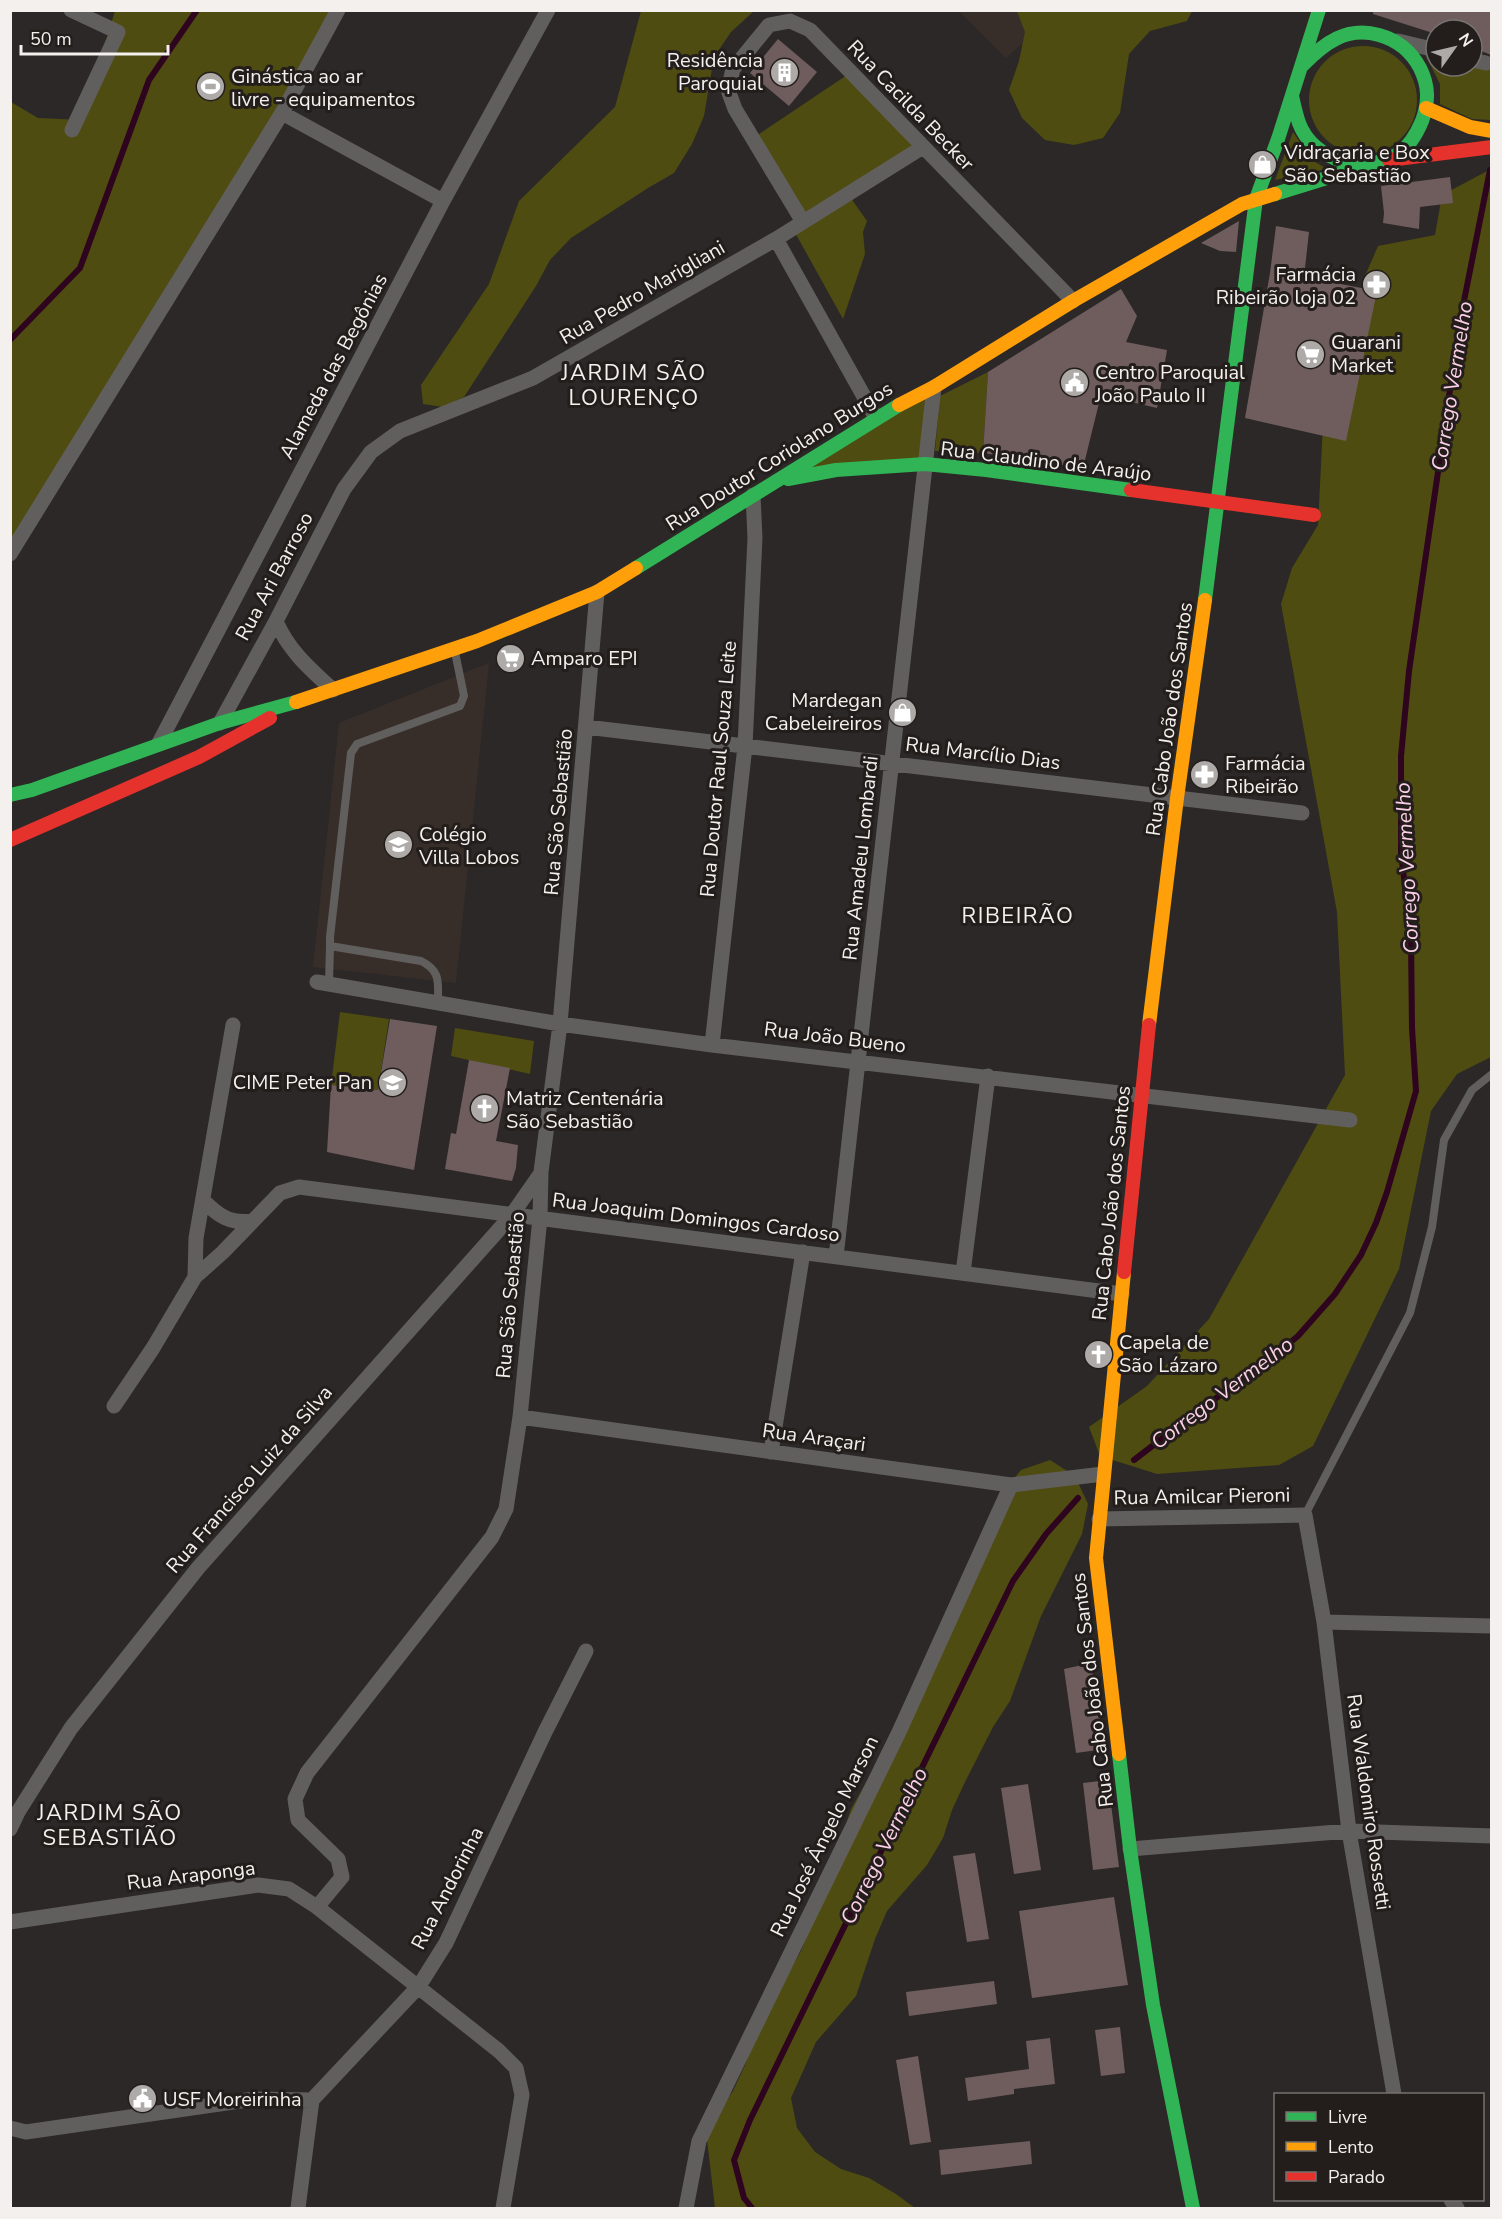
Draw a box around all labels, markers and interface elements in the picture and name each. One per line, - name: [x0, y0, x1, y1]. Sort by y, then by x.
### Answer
- scale bar: [21, 18, 168, 56]
- north arrow: [1424, 18, 1484, 78]
- text: 50 m: [30, 27, 72, 51]
- text: N: [1453, 29, 1478, 51]
- street label: Rua Cacilda Becker: [841, 34, 980, 177]
- place label: Residência Paroquial: [667, 47, 763, 97]
- building icon: Residência Paroquial: [768, 56, 800, 88]
- place label: Ginástica ao ar livre - equipamentos: [231, 63, 415, 113]
- sports icon: Ginástica ao ar livre - equipamentos: [194, 71, 226, 103]
- place label: Vidraçaria e Box São Sebastião: [1283, 139, 1430, 189]
- shop icon: Vidraçaria e Box São Sebastião: [1247, 148, 1279, 180]
- street label: Rua Pedro Marigliani: [555, 234, 730, 351]
- place label: Farmácia Ribeirão loja 02: [1216, 261, 1356, 311]
- street label: Alameda das Begônias: [273, 269, 394, 464]
- pharmacy icon: Farmácia Ribeirão loja 02: [1361, 269, 1393, 301]
- water label: Corrego Vermelho: [1425, 299, 1479, 473]
- place label: Guarani Market: [1331, 329, 1401, 379]
- supermarket icon: Guarani Market: [1294, 338, 1326, 370]
- district label: JARDIM SÃO LOURENÇO: [560, 358, 707, 413]
- place label: Centro Paroquial João Paulo II: [1094, 359, 1245, 409]
- public building icon: Centro Paroquial João Paulo II: [1058, 367, 1090, 399]
- street label: Rua Doutor Coriolano Burgos: [661, 375, 898, 538]
- street label: Rua Claudino de Araújo: [939, 435, 1153, 488]
- street label: Rua Ari Barroso: [229, 507, 320, 645]
- street label: Rua Cabo João dos Santos: [1140, 600, 1199, 838]
- street label: Rua Doutor Raul Souza Leite: [694, 640, 743, 898]
- supermarket icon: Amparo EPI: [494, 642, 526, 674]
- place label: Amparo EPI: [531, 645, 638, 672]
- place label: Mardegan Cabeleireiros: [765, 687, 882, 737]
- shop icon: Mardegan Cabeleireiros: [887, 696, 919, 728]
- street label: Rua São Sebastião: [538, 727, 579, 897]
- street label: Rua Marcílio Dias: [904, 731, 1062, 776]
- place label: Farmácia Ribeirão: [1225, 750, 1306, 800]
- street label: Rua Amadeu Lombardi: [836, 754, 885, 962]
- pharmacy icon: Farmácia Ribeirão: [1188, 759, 1220, 791]
- water label: Corrego Vermelho: [1389, 782, 1425, 954]
- place label: Colégio Villa Lobos: [418, 821, 519, 871]
- school or university icon: Colégio Villa Lobos: [382, 829, 414, 861]
- district label: RIBEIRÃO: [962, 901, 1074, 931]
- street label: Rua João Bueno: [762, 1015, 907, 1060]
- school or university icon: CIME Peter Pan: [377, 1066, 409, 1098]
- place label: CIME Peter Pan: [233, 1069, 372, 1096]
- street label: Rua Cabo João dos Santos: [1086, 1084, 1137, 1322]
- place label: Matriz Centenária São Sebastião: [506, 1085, 664, 1135]
- church icon: Matriz Centenária São Sebastião: [469, 1093, 501, 1125]
- street label: Rua Joaquim Domingos Cardoso: [551, 1186, 841, 1249]
- street label: Rua São Sebastião: [490, 1210, 531, 1380]
- place label: Capela de São Lázaro: [1119, 1329, 1218, 1379]
- water label: Corrego Vermelho: [1145, 1330, 1299, 1456]
- church icon: Capela de São Lázaro: [1082, 1338, 1114, 1370]
- street label: Rua Francisco Luiz da Silva: [160, 1380, 338, 1579]
- street label: Rua Araçari: [760, 1417, 867, 1458]
- street label: Rua Amilcar Pieroni: [1113, 1481, 1291, 1512]
- street label: Rua Cabo João dos Santos: [1065, 1571, 1120, 1809]
- street label: Rua Waldomiro Rossetti: [1340, 1692, 1397, 1912]
- street label: Rua José Ângelo Marson: [764, 1731, 885, 1941]
- water label: Corrego Vermelho: [834, 1763, 934, 1929]
- district label: JARDIM SÃO SEBASTIÃO: [36, 1798, 183, 1853]
- street label: Rua Andorinha: [405, 1822, 490, 1954]
- street label: Rua Araponga: [125, 1854, 257, 1897]
- public building icon: USF Moreirinha: [126, 2083, 158, 2115]
- place label: USF Moreirinha: [163, 2086, 302, 2113]
- legend: [1274, 2093, 1484, 2201]
- text: Livre: [1328, 2105, 1367, 2129]
- text: Lento: [1328, 2135, 1374, 2159]
- text: Parado: [1328, 2165, 1385, 2189]

